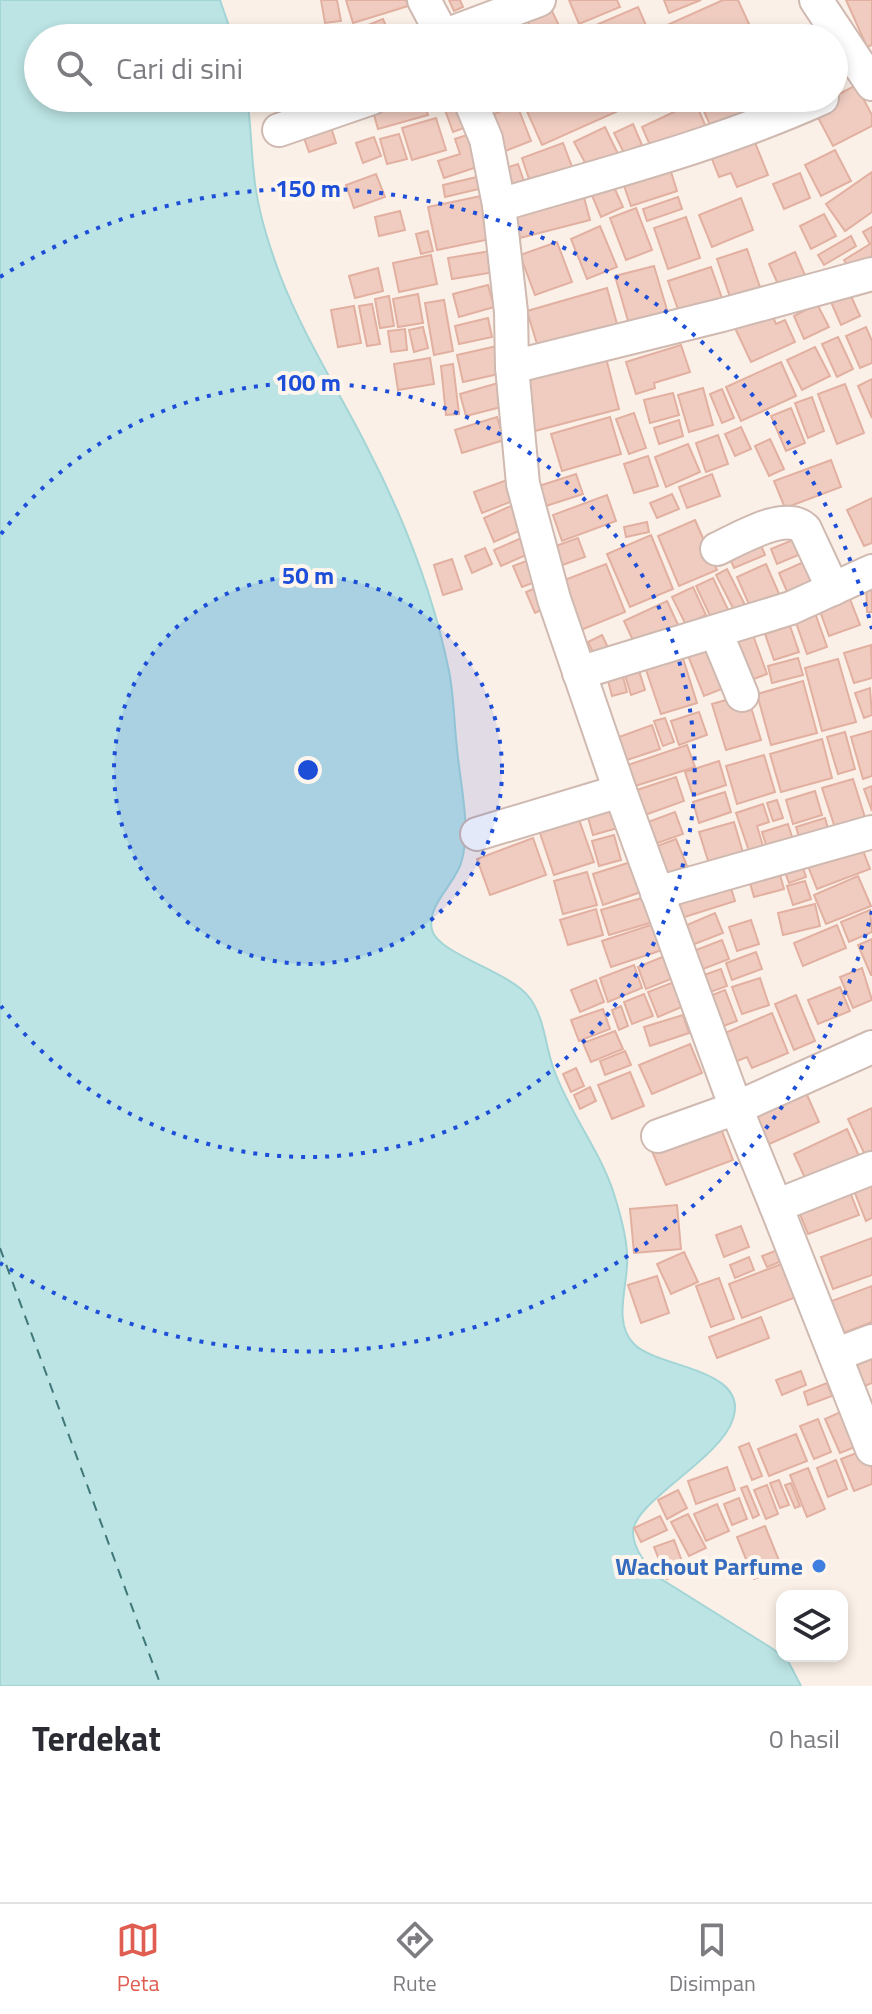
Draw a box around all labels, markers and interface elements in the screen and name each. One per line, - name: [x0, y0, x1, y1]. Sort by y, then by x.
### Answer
- search box: [24, 24, 848, 112]
- text: Cari di sini: [116, 45, 243, 91]
- icon: search: [52, 46, 96, 90]
- text: 150 m: [275, 170, 341, 206]
- text: 100 m: [275, 364, 341, 400]
- text: 50 m: [282, 557, 334, 593]
- centre of rings: [294, 756, 322, 784]
- place label: Wachout Parfume: [615, 1548, 803, 1584]
- marker: Wachout Parfume: [810, 1557, 828, 1575]
- map controls: [776, 1590, 848, 1662]
- button: layers: [776, 1590, 848, 1662]
- text: Terdekat: [32, 1712, 161, 1764]
- text: 0 hasil: [769, 1719, 840, 1758]
- tab: Peta: [116, 1918, 160, 2000]
- tab: Rute: [393, 1918, 437, 2000]
- tab: Disimpan: [669, 1918, 756, 2000]

